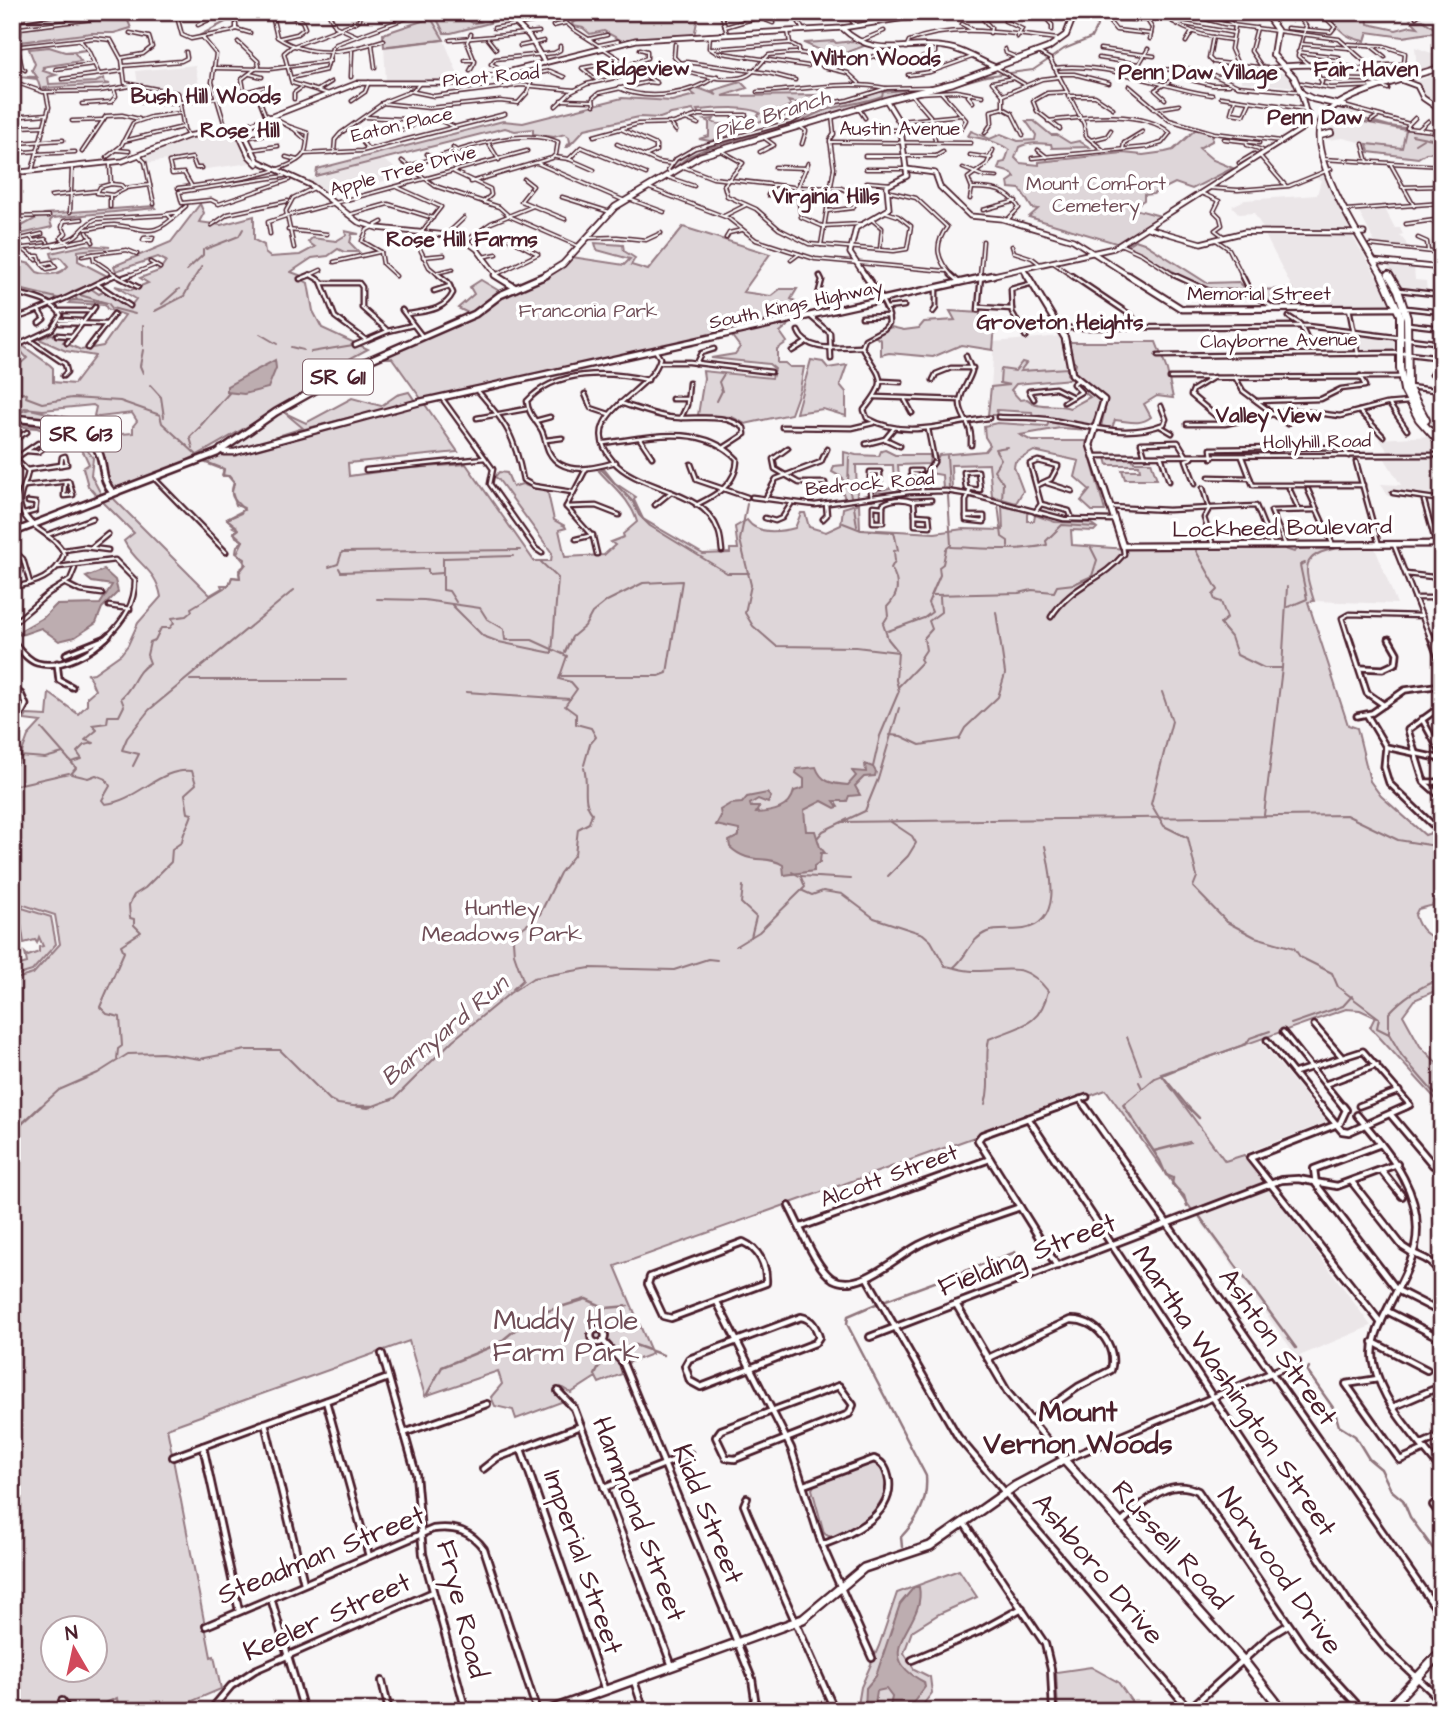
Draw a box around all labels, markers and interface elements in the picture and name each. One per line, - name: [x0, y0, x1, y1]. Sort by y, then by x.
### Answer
- district label: Wilton Woods: [810, 44, 942, 73]
- district label: Ridgeview: [596, 54, 690, 85]
- district label: Fair Haven: [1314, 55, 1419, 84]
- district label: Penn Daw Village: [1118, 58, 1278, 89]
- street label: Picot Road: [442, 59, 541, 95]
- district label: Bush Hill Woods: [131, 82, 282, 111]
- water label: Pike Branch: [710, 82, 835, 147]
- street label: Eaton Place: [349, 100, 455, 150]
- district label: Penn Daw: [1267, 103, 1363, 132]
- district label: Rose Hill: [200, 116, 280, 145]
- street label: Austin Avenue: [840, 116, 960, 143]
- street label: Apple Tree Drive: [327, 138, 479, 204]
- park label: Mount Comfort Cemetery: [1026, 171, 1166, 221]
- district label: Virginia Hills: [771, 182, 880, 213]
- district label: Rose Hill Farms: [386, 225, 538, 254]
- street label: South Kings Highway: [707, 273, 886, 338]
- street label: Memorial Street: [1187, 281, 1331, 308]
- park label: Franconia Park: [518, 298, 658, 325]
- district label: Groveton Heights: [977, 308, 1144, 339]
- street label: Clayborne Avenue: [1200, 326, 1358, 357]
- road number: SR 611: [303, 360, 373, 394]
- district label: Valley View: [1215, 401, 1322, 433]
- road number: SR 613: [41, 416, 121, 452]
- street label: Hollyhill Road: [1263, 428, 1372, 457]
- street label: Bedrock Road: [804, 465, 936, 503]
- street label: Lockheed Boulevard: [1172, 510, 1392, 546]
- park label: Huntley Meadows Park: [422, 892, 582, 950]
- water label: Barnyard Run: [374, 966, 517, 1094]
- street label: Alcott Street: [816, 1136, 963, 1216]
- street label: Fielding Street: [932, 1203, 1123, 1308]
- street label: Martha Washington Street: [1121, 1238, 1347, 1545]
- street label: Ashton Street: [1209, 1260, 1347, 1434]
- park label: Muddy Hole Farm Park: [493, 1301, 639, 1372]
- district label: Mount Vernon Woods: [982, 1393, 1173, 1464]
- street label: Hammond Street: [582, 1411, 696, 1628]
- street label: Kidd Street: [662, 1438, 754, 1590]
- street label: Imperial Street: [533, 1465, 633, 1660]
- street label: Russell Road: [1102, 1472, 1240, 1618]
- street label: Norwood Drive: [1208, 1480, 1352, 1662]
- street label: Ashboro Drive: [1023, 1485, 1173, 1653]
- street label: Steadman Street: [211, 1495, 431, 1614]
- street label: Frye Road: [424, 1536, 498, 1683]
- street label: Keeler Street: [237, 1562, 418, 1671]
- north arrow: [38, 1614, 108, 1684]
- text: N: [64, 1619, 80, 1648]

